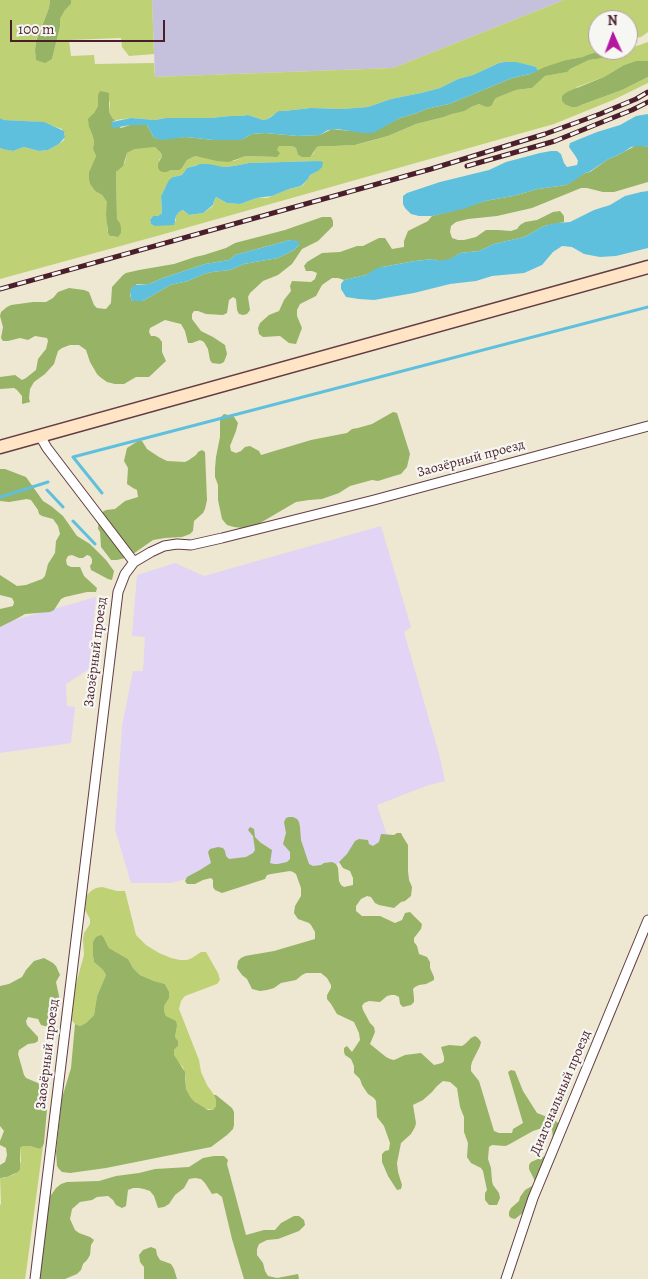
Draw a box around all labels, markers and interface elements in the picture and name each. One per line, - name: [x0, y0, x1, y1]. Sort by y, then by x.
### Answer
- scale bar: [12, 10, 168, 42]
- north arrow: [588, 10, 638, 60]
- text: N: [607, 11, 618, 30]
- text: 100 m: [18, 19, 55, 39]
- street label: Заозёрный проезд: [415, 437, 527, 481]
- street label: Заозёрный проезд: [81, 596, 111, 708]
- street label: Заозёрный проезд: [33, 998, 63, 1110]
- street label: Диагональный проезд: [527, 1028, 595, 1158]

